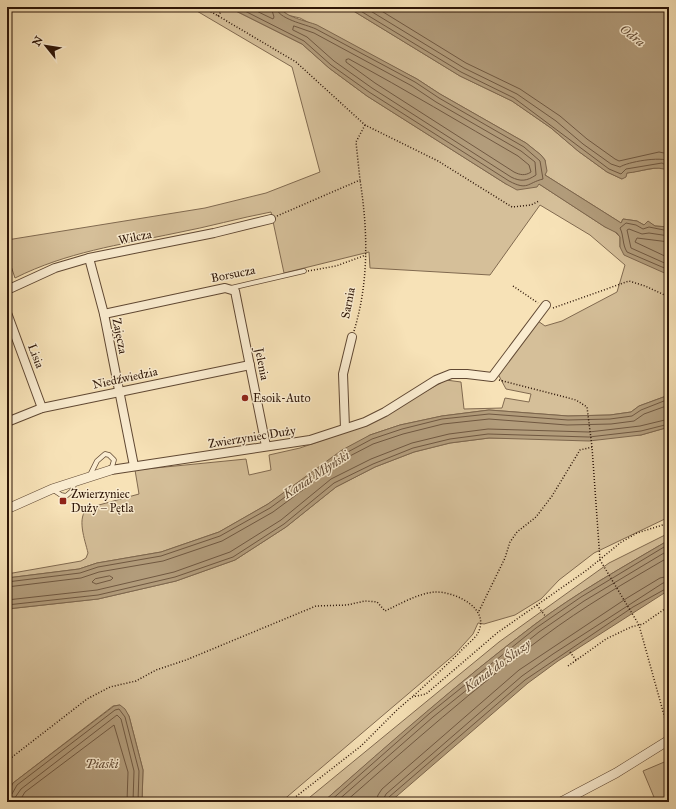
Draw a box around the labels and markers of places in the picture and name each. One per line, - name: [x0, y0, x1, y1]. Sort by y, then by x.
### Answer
- place label: Esoik-Auto: [253, 391, 311, 405]
- marker: Esoik-Auto: [240, 393, 250, 403]
- place label: Zwierzyniec Duży – Pętla: [71, 487, 135, 515]
- marker: Zwierzyniec Duży – Pętla: [58, 496, 68, 506]

